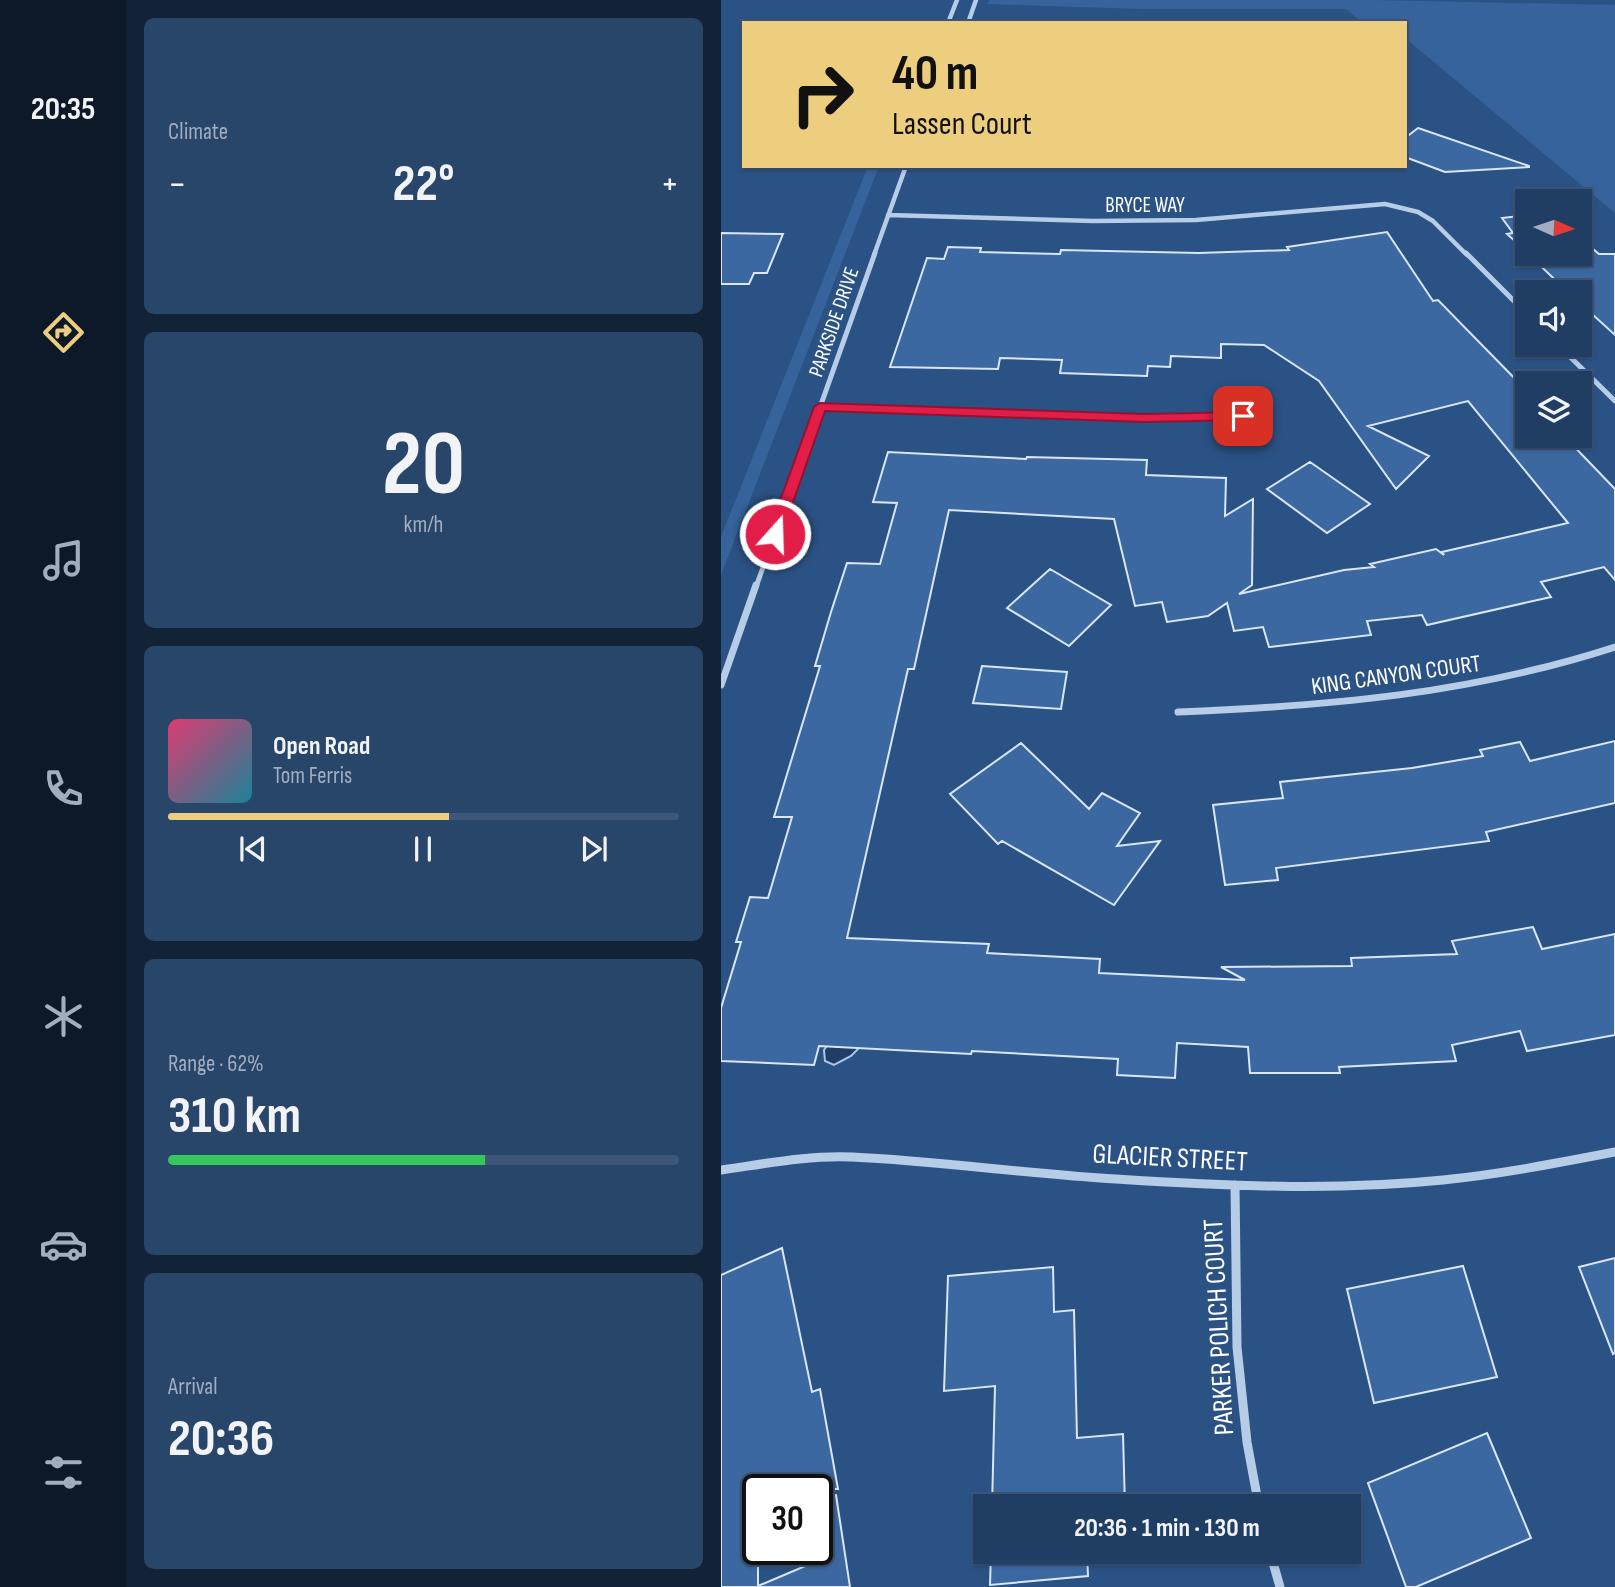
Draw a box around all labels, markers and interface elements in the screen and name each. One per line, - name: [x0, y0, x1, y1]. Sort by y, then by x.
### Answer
- text: 40 m: [892, 45, 978, 104]
- icon: right: [777, 49, 868, 140]
- text: 20:35: [31, 90, 95, 129]
- text: Lassen Court: [892, 105, 1032, 144]
- text: Climate: [168, 118, 228, 146]
- text: 22°: [392, 153, 455, 216]
- text: −: [168, 162, 187, 207]
- text: +: [660, 162, 679, 207]
- north arrow: [1515, 189, 1593, 266]
- map controls: [1515, 189, 1592, 448]
- street label: BRYCE WAY: [1105, 193, 1185, 218]
- street label: PARKSIDE DRIVE: [804, 264, 864, 380]
- button: sound: [1515, 280, 1592, 357]
- icon: directions: [39, 308, 88, 357]
- button: layers: [1515, 371, 1592, 448]
- pin: [1213, 386, 1273, 446]
- icon: arrive: [1224, 397, 1262, 435]
- text: 20: [382, 411, 465, 520]
- position arrow: [738, 497, 812, 571]
- text: km/h: [404, 511, 443, 539]
- icon: music: [39, 536, 88, 585]
- street label: KING CANYON COURT: [1309, 649, 1483, 701]
- text: Open Road: [273, 731, 370, 762]
- text: Tom Ferris: [273, 762, 352, 790]
- icon: phone: [39, 764, 88, 813]
- icon: previous: [234, 830, 272, 868]
- icon: pause: [404, 830, 442, 868]
- icon: next: [575, 830, 613, 868]
- icon: climate: [39, 992, 88, 1041]
- text: Range · 62%: [168, 1050, 264, 1078]
- text: 310 km: [168, 1085, 301, 1148]
- street label: GLACIER STREET: [1092, 1137, 1248, 1179]
- street label: PARKER POLICH COURT: [1197, 1218, 1241, 1436]
- icon: car: [39, 1220, 88, 1269]
- text: Arrival: [168, 1373, 217, 1401]
- text: 20:36: [168, 1408, 274, 1471]
- icon: filters: [39, 1448, 88, 1497]
- speed limit sign: 30: [742, 1474, 833, 1565]
- text: 20:36 · 1 min · 130 m: [1074, 1513, 1260, 1544]

